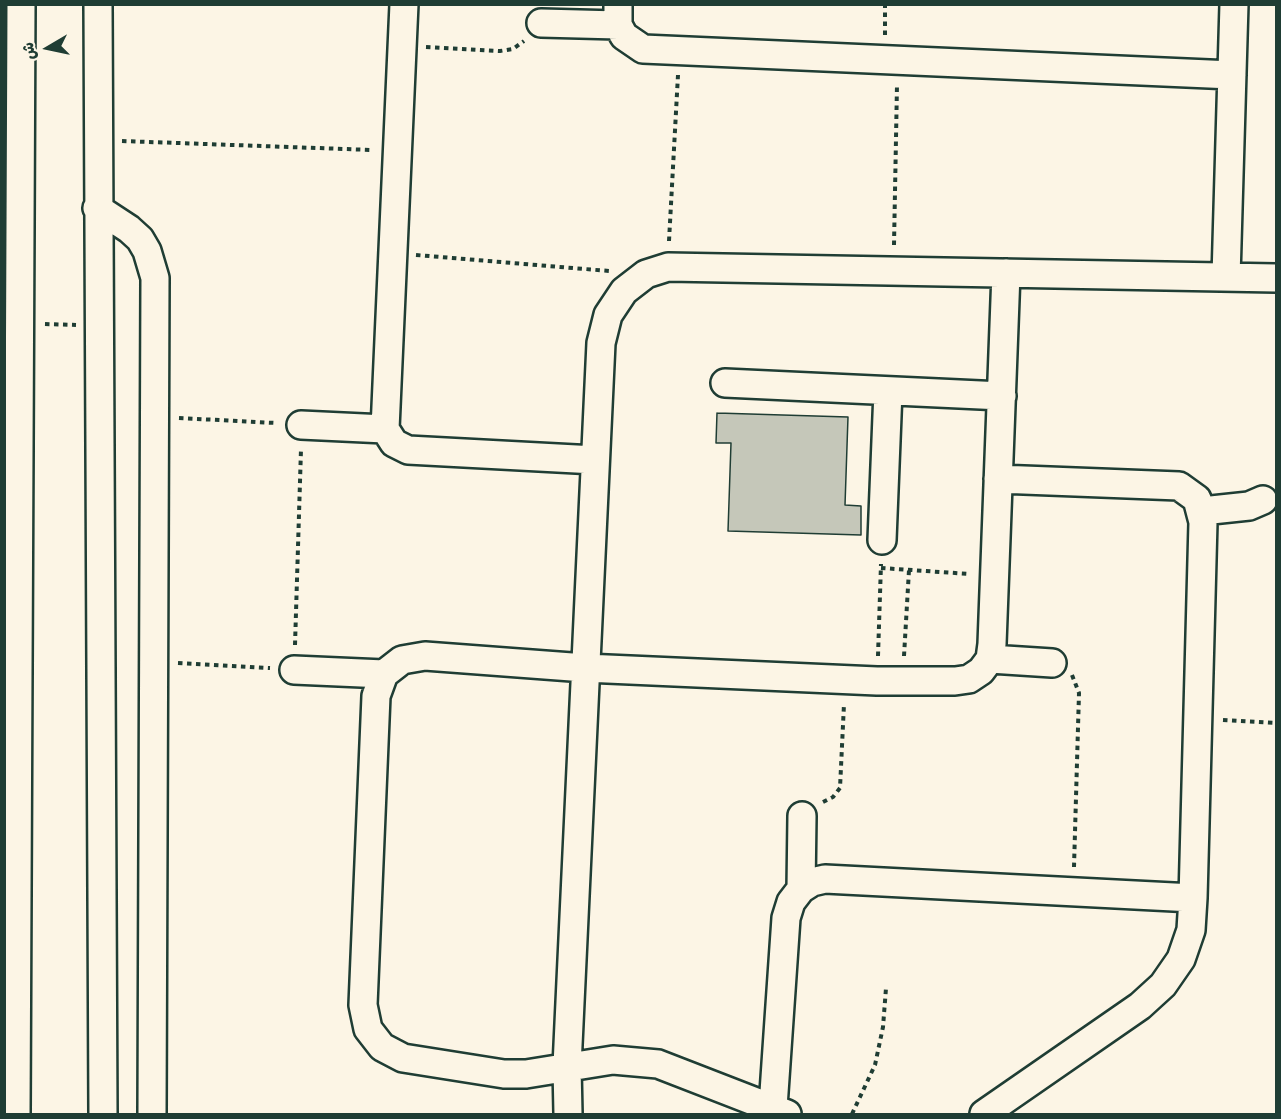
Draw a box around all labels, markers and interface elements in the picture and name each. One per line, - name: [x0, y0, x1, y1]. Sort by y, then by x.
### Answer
- north arrow: [18, 18, 78, 78]
- text: ش: [16, 40, 43, 62]

